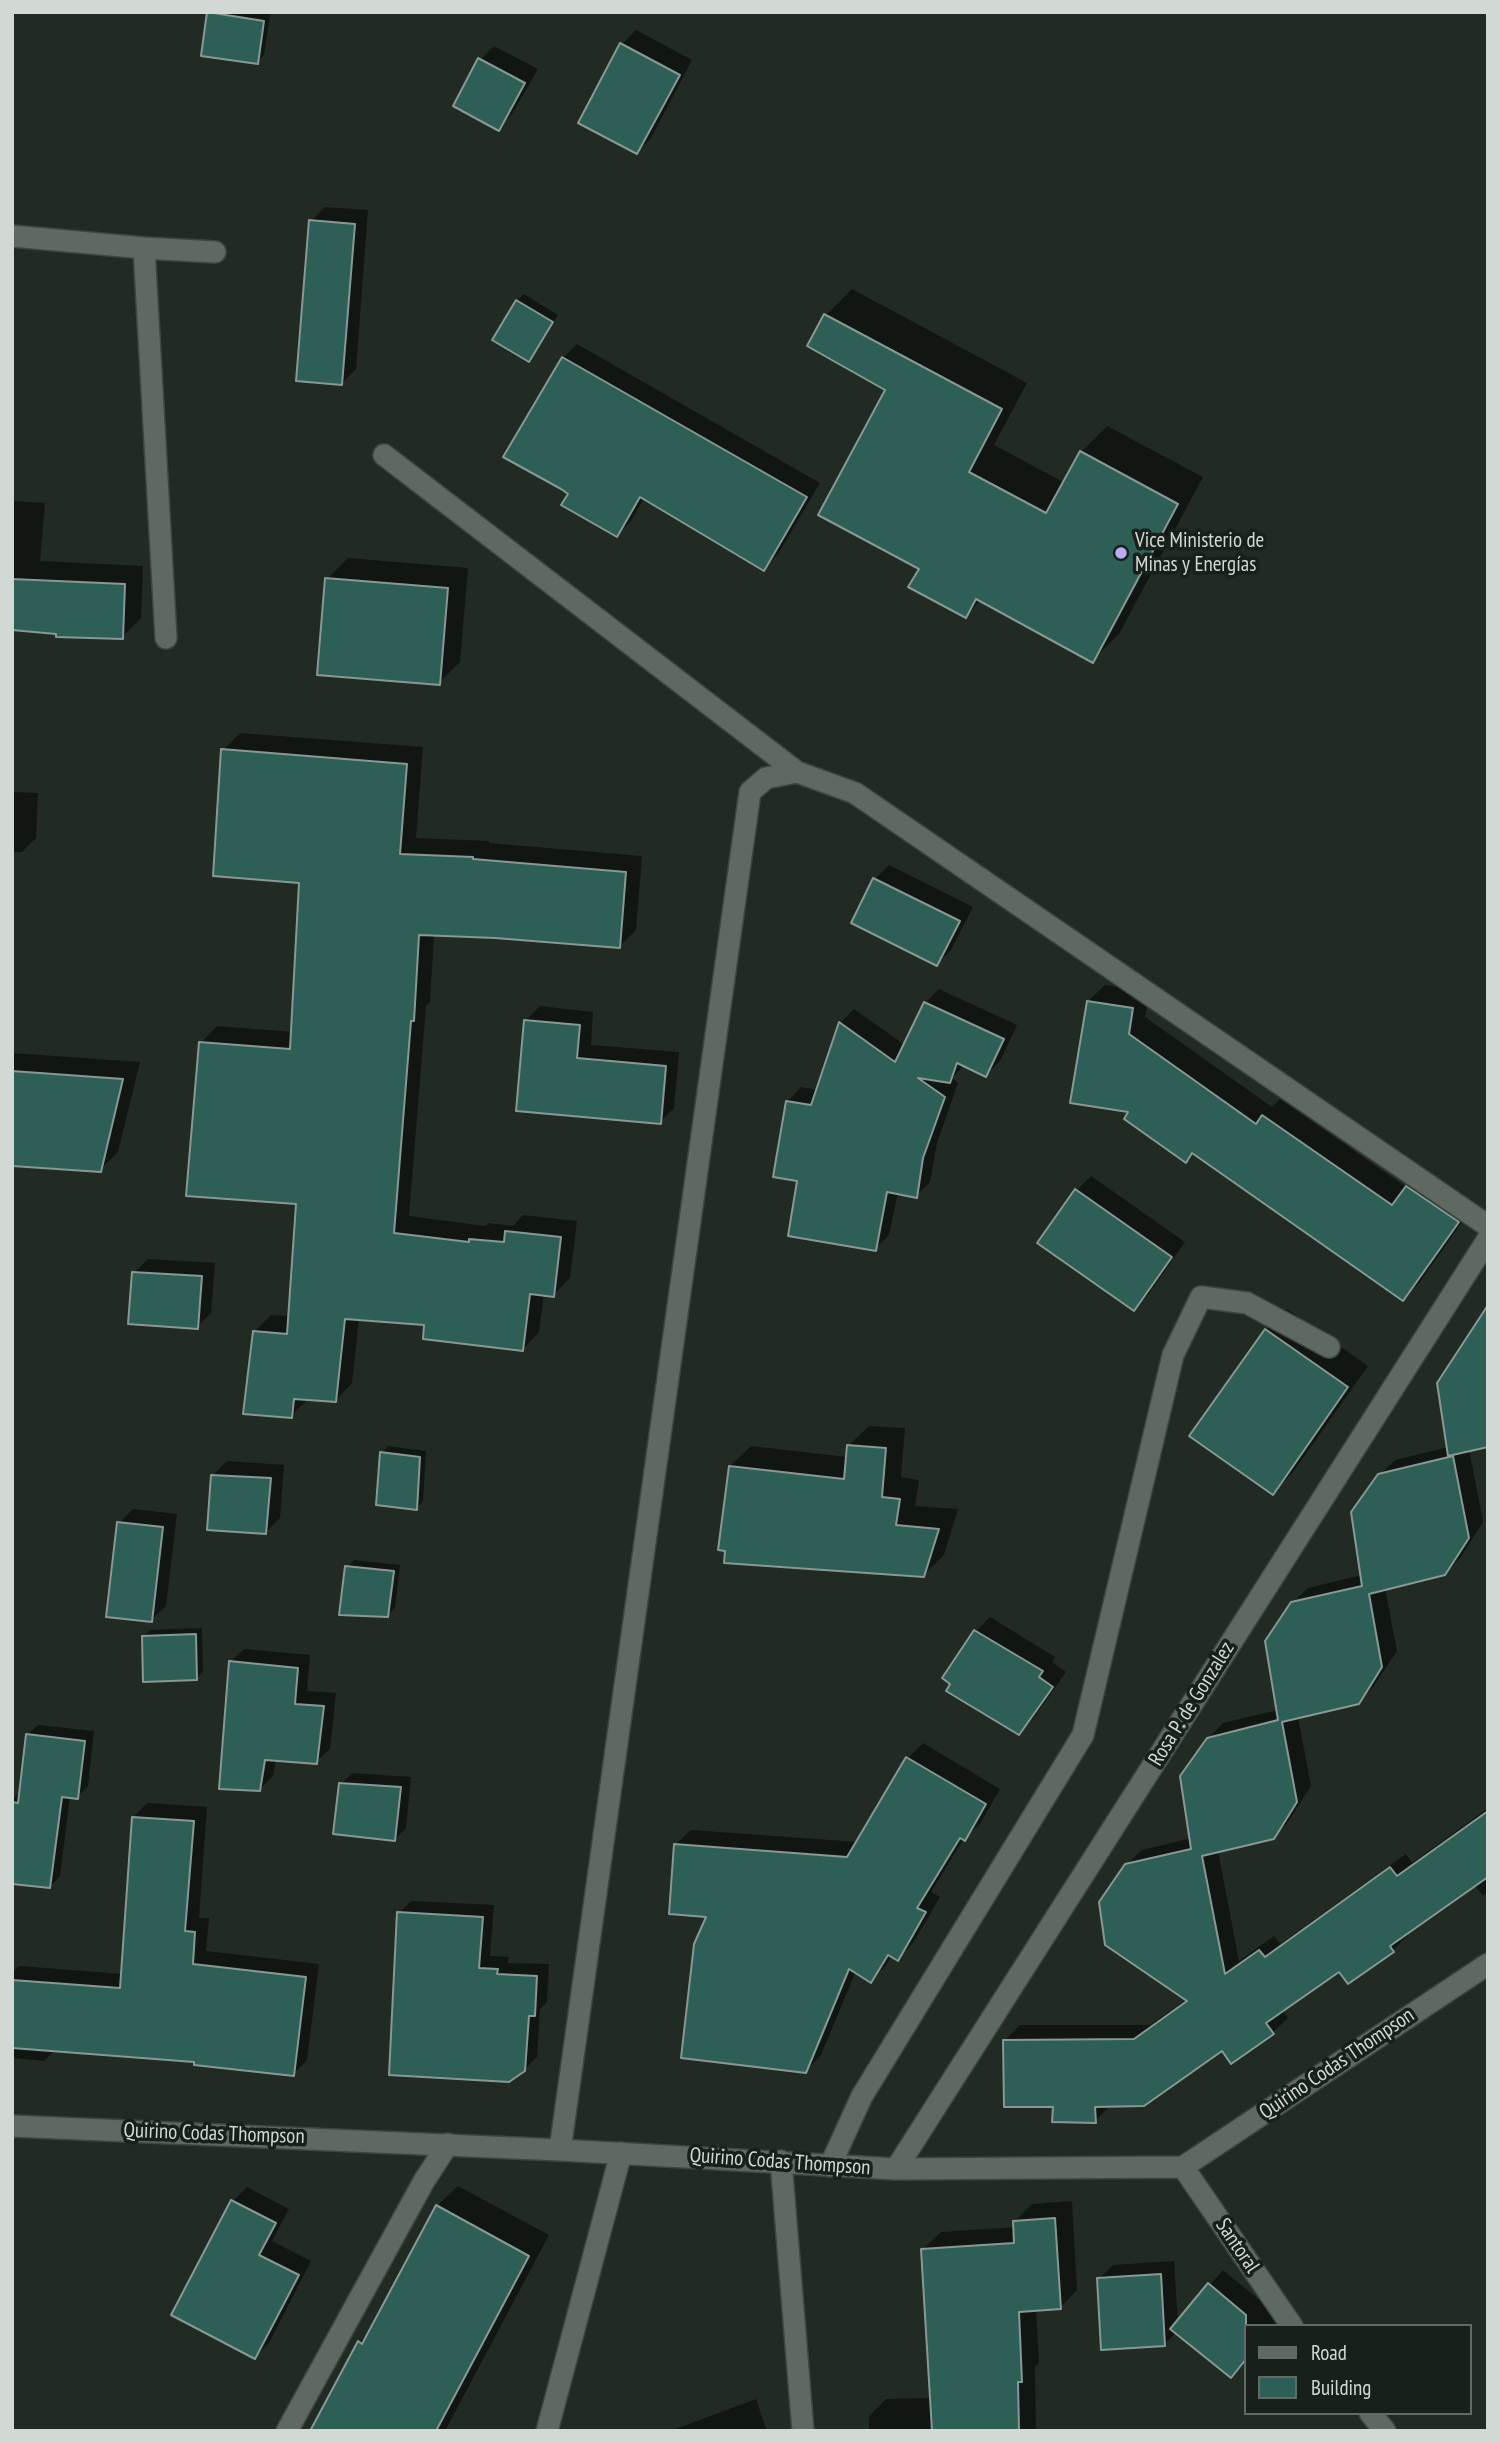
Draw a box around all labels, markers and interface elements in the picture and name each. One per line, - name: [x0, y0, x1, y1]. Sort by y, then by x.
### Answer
- place label: Vice Ministerio de Minas y Energías: [1135, 528, 1264, 578]
- marker: Vice Ministerio de Minas y Energías: [1113, 545, 1129, 561]
- street label: Rosa P. de Gonzalez: [1144, 1637, 1240, 1771]
- street label: Quirino Codas Thompson: [1255, 2003, 1419, 2125]
- street label: Quirino Codas Thompson: [123, 2118, 305, 2150]
- street label: Quirino Codas Thompson: [689, 2143, 871, 2181]
- street label: Santoral: [1210, 2214, 1264, 2278]
- legend: [1244, 2324, 1472, 2415]
- text: Road: [1311, 2339, 1347, 2366]
- text: Building: [1311, 2374, 1371, 2401]

